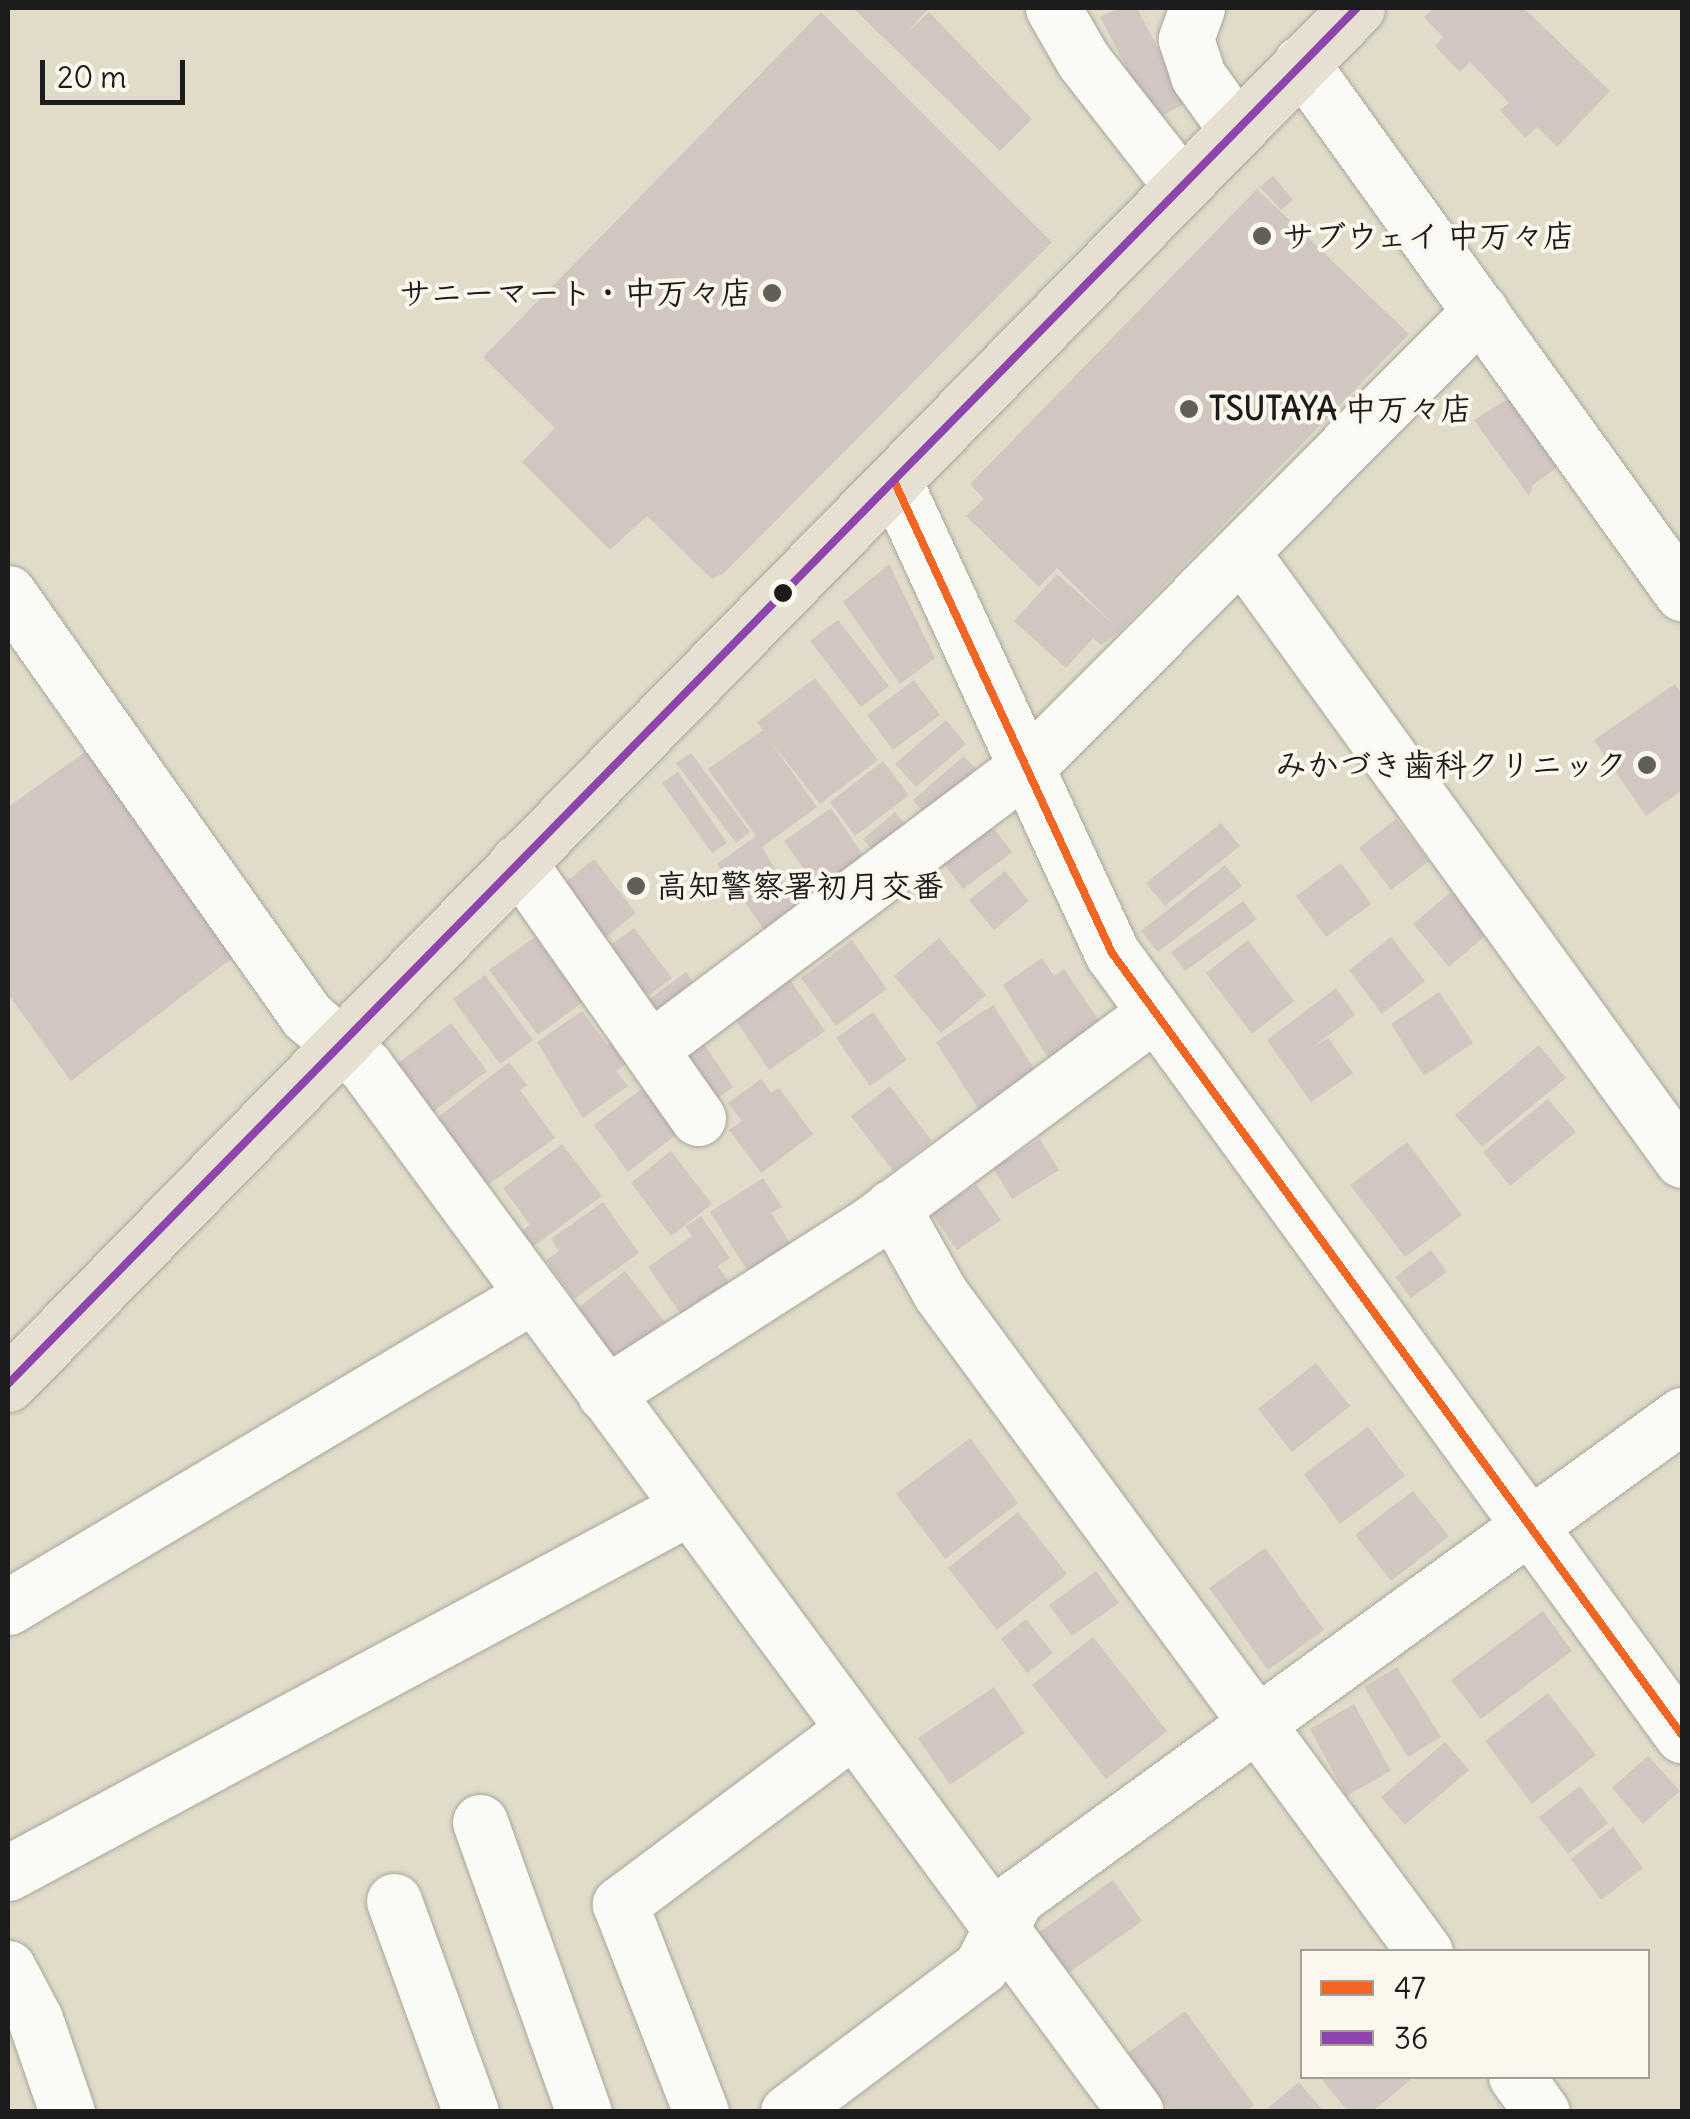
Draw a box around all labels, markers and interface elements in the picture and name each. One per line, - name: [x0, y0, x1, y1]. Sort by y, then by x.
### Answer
- scale bar: [45, 40, 190, 102]
- text: 20 m: [57, 58, 127, 96]
- place label: サブウェイ 中万々店: [1282, 217, 1578, 255]
- marker: サブウェイ 中万々店: [1251, 225, 1273, 247]
- place label: サニーマート・中万々店: [400, 274, 752, 312]
- marker: サニーマート・中万々店: [761, 282, 783, 304]
- place label: TSUTAYA 中万々店: [1209, 390, 1473, 428]
- marker: TSUTAYA 中万々店: [1178, 398, 1200, 420]
- unlabelled marker: [773, 583, 793, 603]
- place label: みかづき歯科クリニック: [1275, 746, 1627, 784]
- marker: みかづき歯科クリニック: [1636, 754, 1658, 776]
- place label: 高知警察署初月交番: [656, 867, 944, 905]
- marker: 高知警察署初月交番: [625, 875, 647, 897]
- legend: [1300, 1949, 1650, 2079]
- text: 47: [1394, 1969, 1426, 2007]
- text: 36: [1394, 2019, 1428, 2057]

